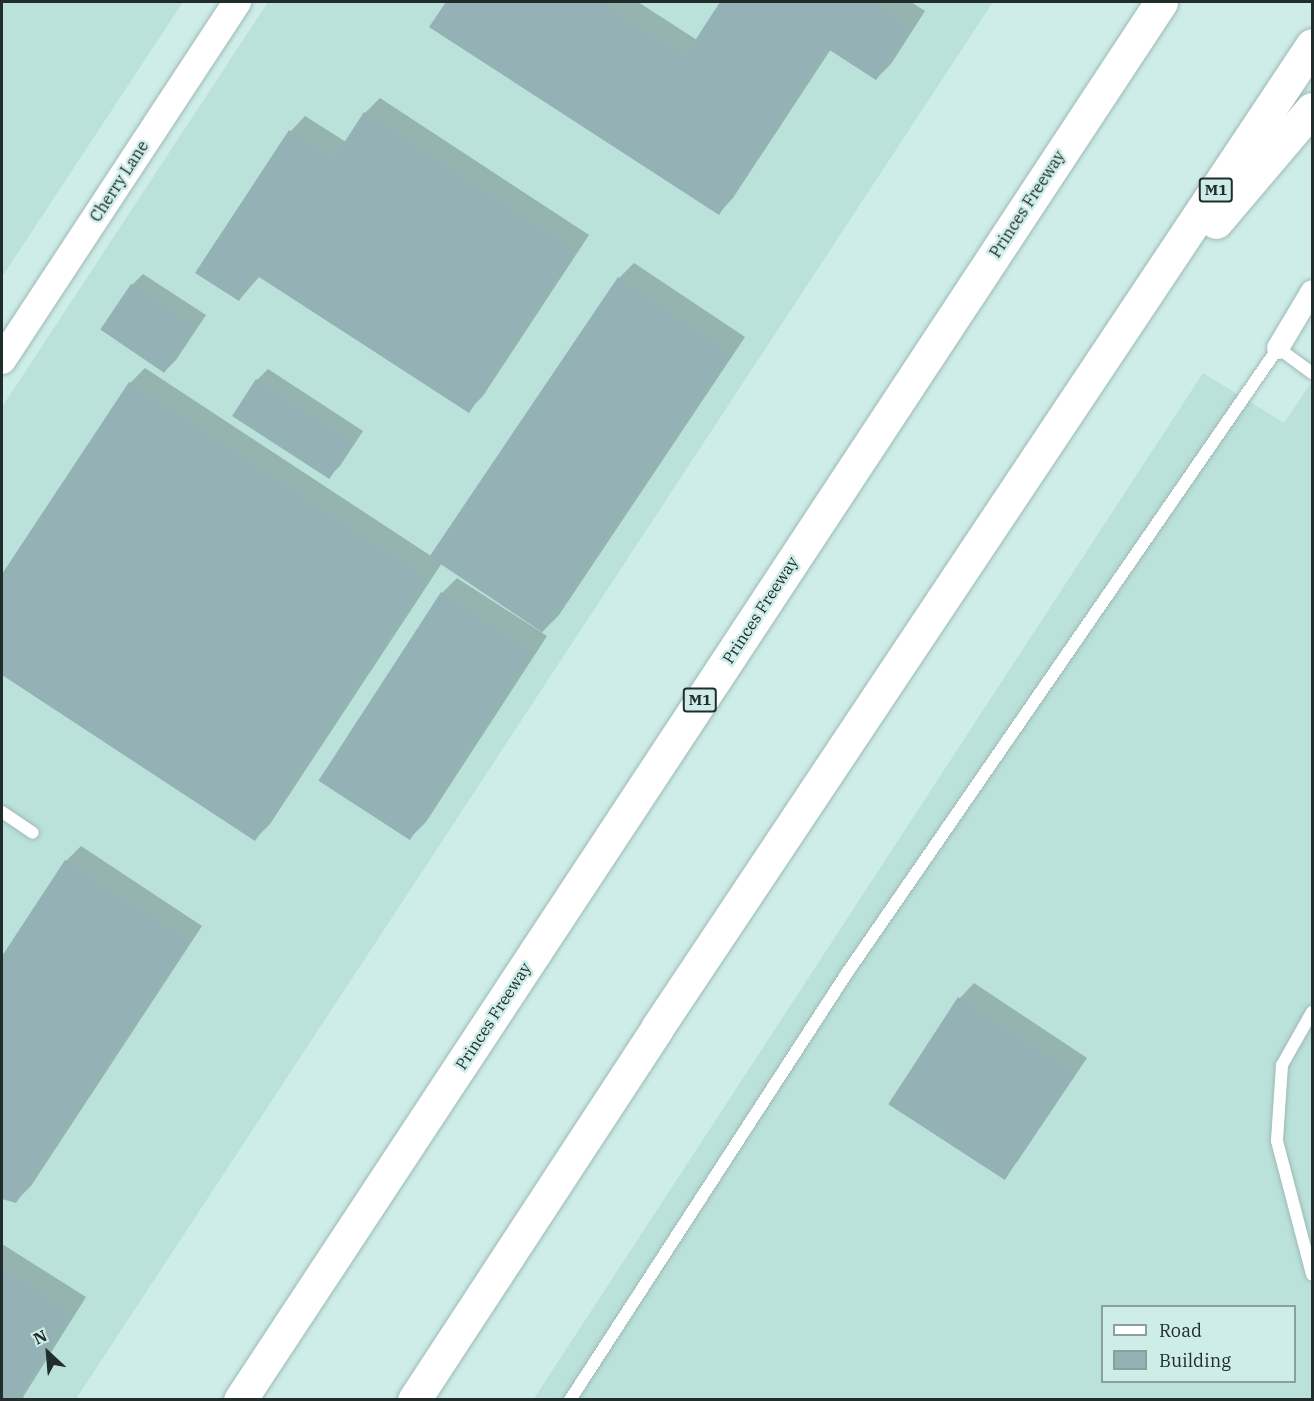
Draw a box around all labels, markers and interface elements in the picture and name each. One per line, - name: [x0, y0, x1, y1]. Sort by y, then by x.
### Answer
- street label: Cherry Lane: [86, 137, 152, 225]
- street label: Princes Freeway: [985, 147, 1069, 261]
- road number: M1: [1198, 178, 1234, 202]
- street label: Princes Freeway: [718, 553, 802, 667]
- road number: M1: [682, 688, 718, 712]
- street label: Princes Freeway: [451, 959, 535, 1073]
- legend: [1101, 1305, 1296, 1383]
- text: Road: [1159, 1319, 1202, 1342]
- north arrow: [18, 1323, 78, 1383]
- text: N: [30, 1325, 50, 1349]
- text: Building: [1159, 1349, 1231, 1372]

